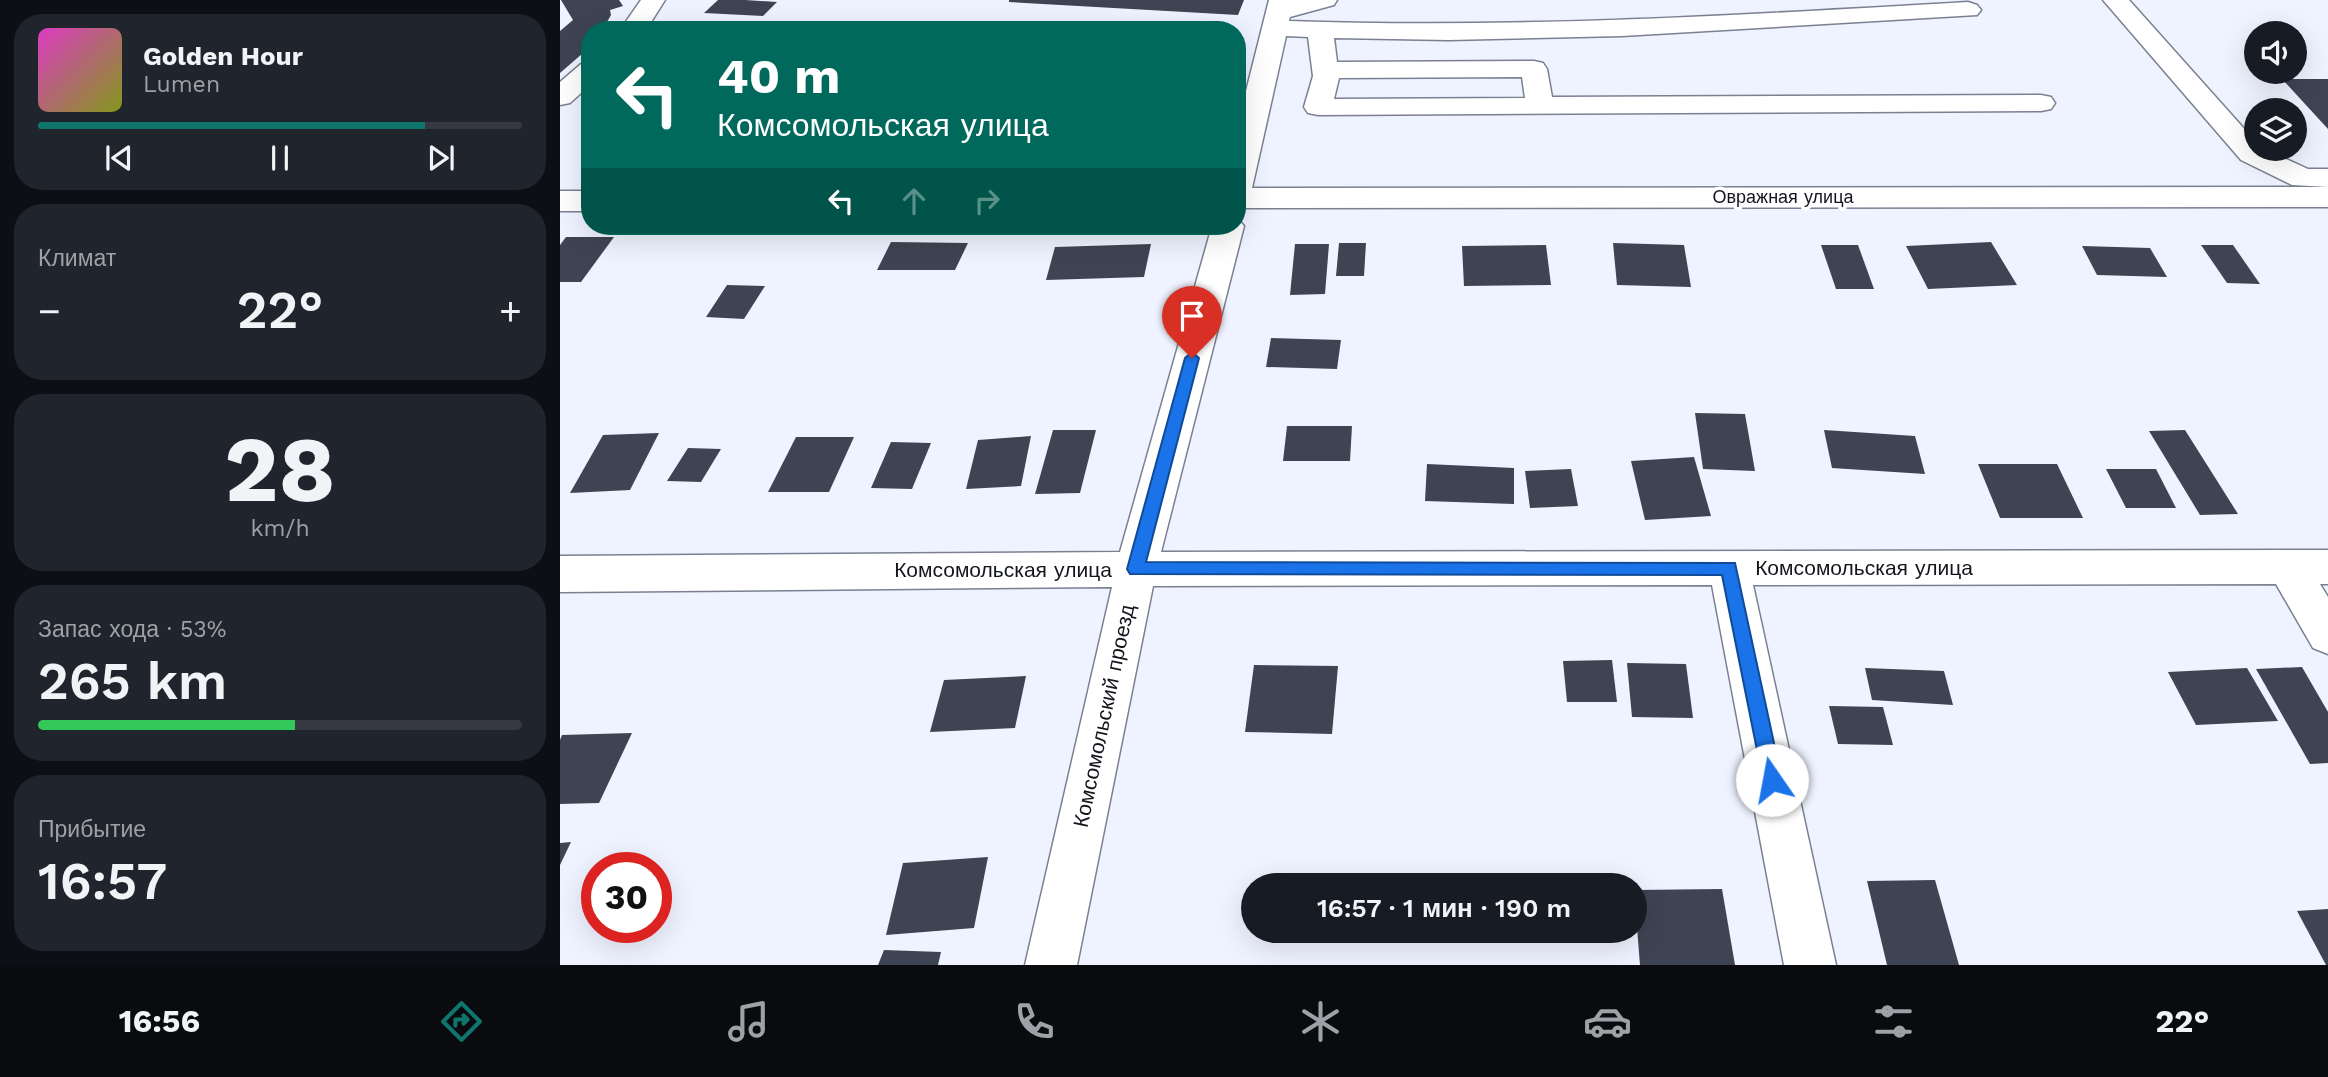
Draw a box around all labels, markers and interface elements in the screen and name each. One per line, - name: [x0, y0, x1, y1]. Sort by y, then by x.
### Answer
- map controls: [2244, 21, 2307, 161]
- button: sound: [2244, 21, 2307, 84]
- text: Golden Hour: [143, 41, 303, 71]
- text: 40 m: [717, 47, 840, 105]
- icon: left: [602, 49, 693, 140]
- text: Lumen: [143, 71, 220, 98]
- button: layers: [2244, 98, 2307, 161]
- text: Комсомольская улица: [717, 106, 1049, 144]
- icon: previous: [100, 139, 138, 177]
- icon: pause: [261, 139, 299, 177]
- icon: next: [422, 139, 460, 177]
- icon: left: [822, 182, 860, 220]
- icon: ahead: [895, 182, 933, 220]
- icon: right: [968, 182, 1006, 220]
- street label: Овражная улица: [1713, 186, 1854, 207]
- text: Климат: [38, 245, 116, 272]
- text: 22°: [237, 280, 323, 341]
- pin: [1162, 286, 1222, 358]
- text: −: [38, 289, 61, 333]
- text: +: [499, 289, 522, 333]
- icon: arrive: [1173, 297, 1211, 335]
- text: 28: [224, 416, 336, 523]
- text: km/h: [250, 515, 310, 542]
- street label: Комсомольская улица: [1755, 555, 1973, 580]
- street label: Комсомольская улица: [894, 557, 1112, 582]
- street label: Комсомольский проезд: [1068, 602, 1139, 830]
- text: Запас хода · 53%: [38, 616, 226, 643]
- text: 265 km: [38, 651, 227, 712]
- position arrow: [1735, 743, 1809, 817]
- text: Прибытие: [38, 816, 146, 843]
- text: 16:57: [38, 851, 167, 912]
- speed limit sign: 30: [581, 852, 672, 943]
- text: 16:57 · 1 мин · 190 m: [1317, 893, 1571, 923]
- icon: directions: [437, 997, 486, 1046]
- icon: music: [724, 997, 773, 1046]
- icon: phone: [1010, 997, 1059, 1046]
- icon: climate: [1296, 997, 1345, 1046]
- icon: car: [1583, 997, 1632, 1046]
- icon: filters: [1869, 997, 1918, 1046]
- text: 16:56: [119, 1002, 200, 1040]
- text: 22°: [2155, 1002, 2209, 1040]

